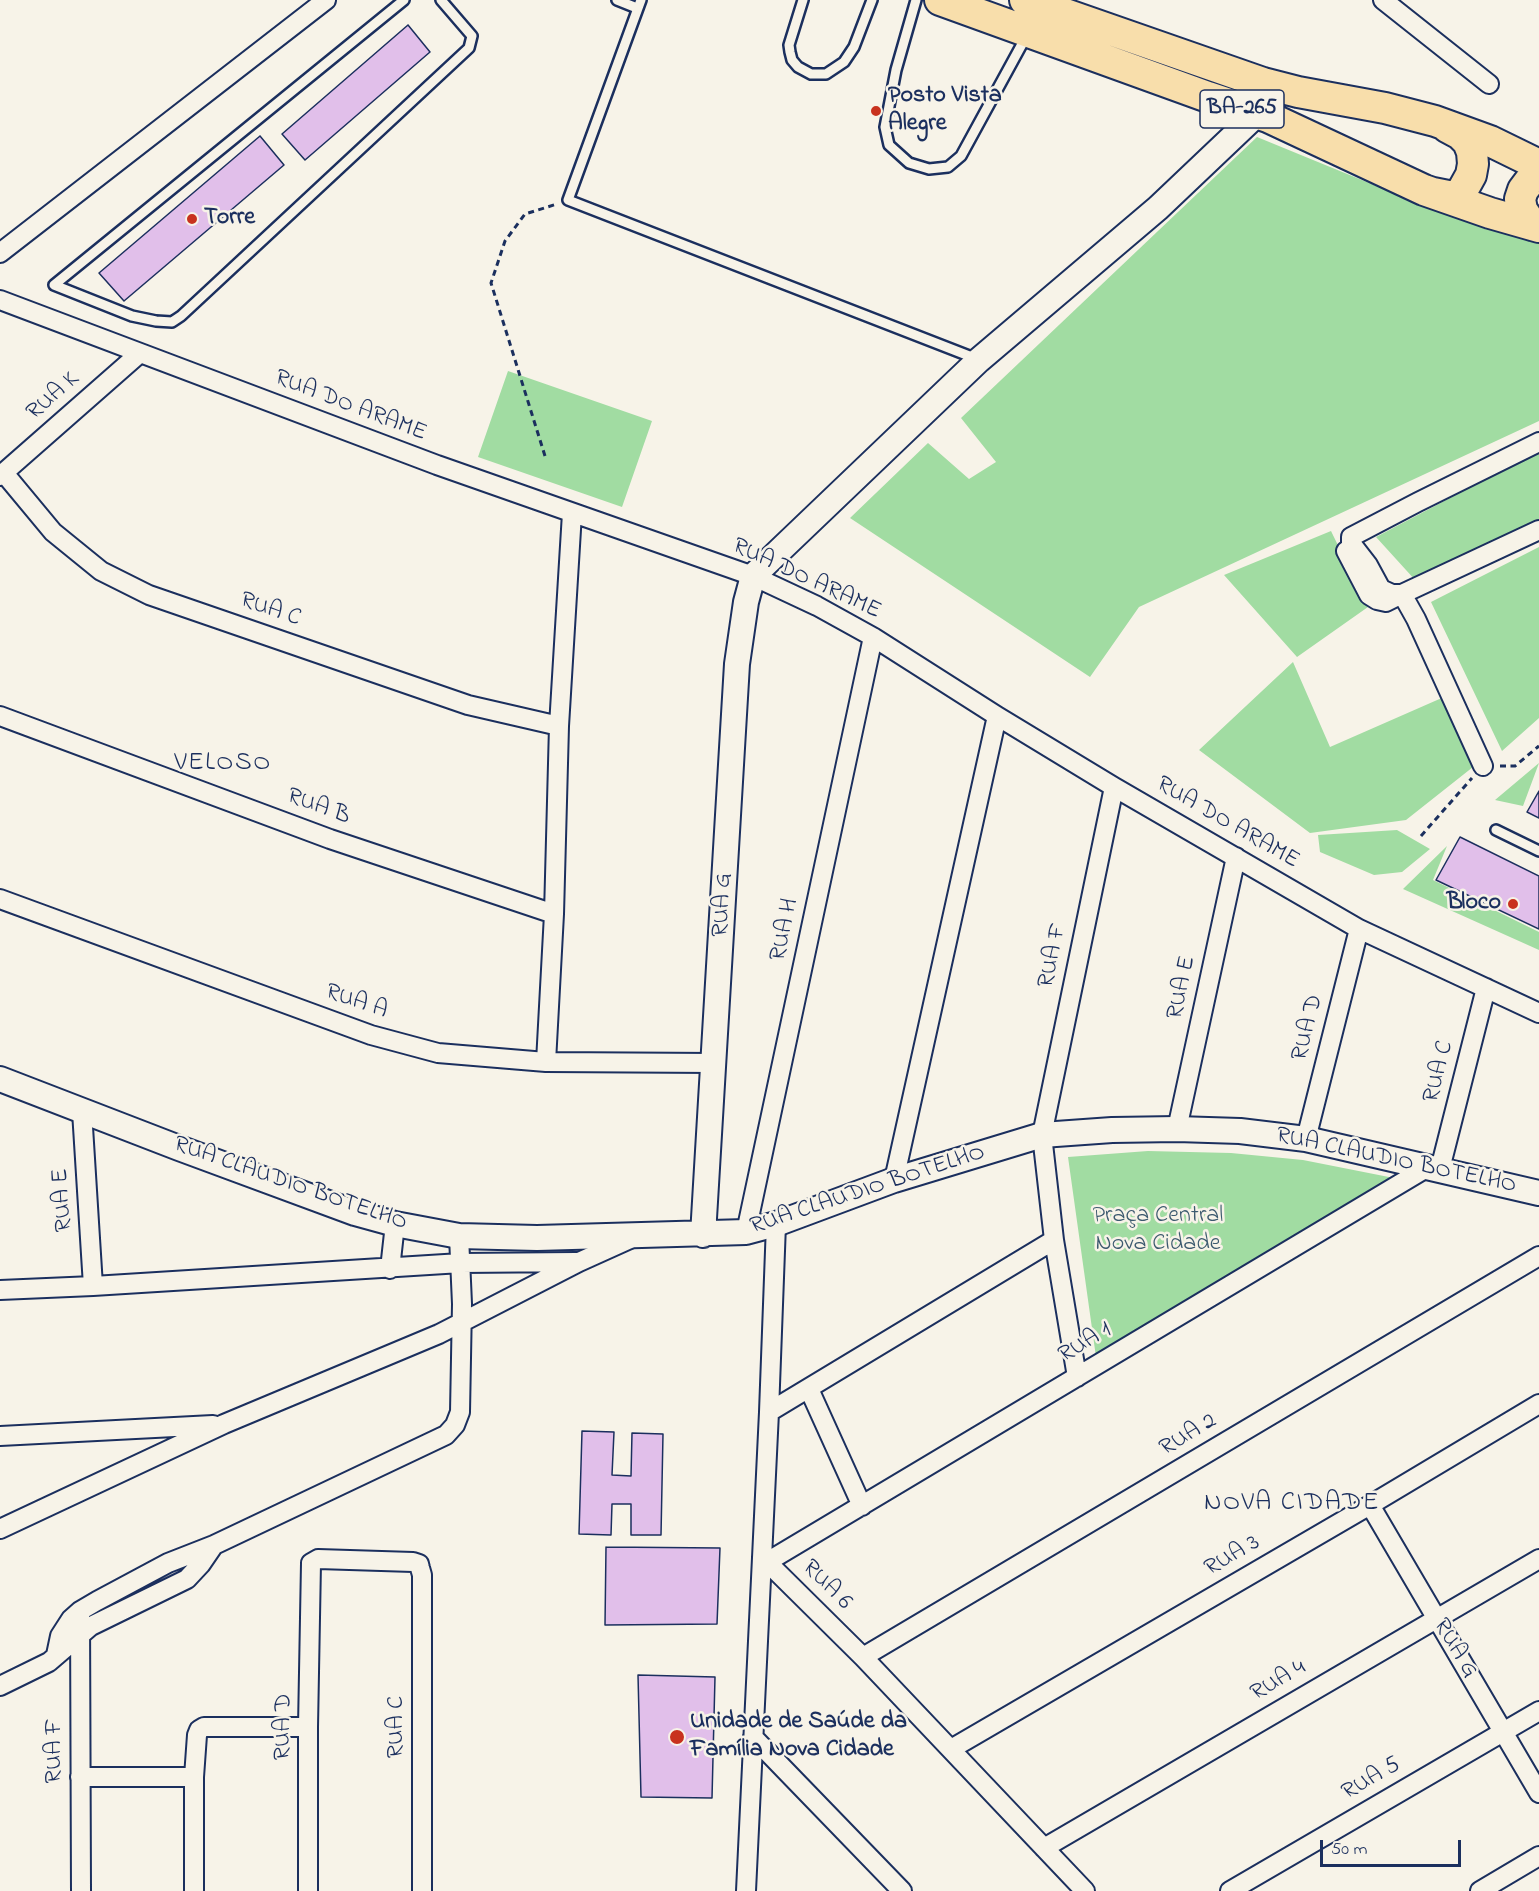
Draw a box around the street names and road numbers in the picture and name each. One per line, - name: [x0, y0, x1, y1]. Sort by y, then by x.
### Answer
- road number: BA-265: [1200, 90, 1284, 128]
- street label: RUA DO ARAME: [270, 365, 430, 449]
- street label: RUA K: [22, 366, 86, 428]
- street label: RUA DO ARAME: [727, 533, 885, 627]
- street label: RUA C: [236, 587, 304, 635]
- street label: RUA DO ARAME: [1150, 771, 1304, 877]
- street label: RUA B: [282, 783, 354, 833]
- street label: RUA G: [708, 872, 740, 938]
- street label: RUA H: [765, 896, 807, 964]
- street label: RUA F: [1033, 921, 1075, 991]
- street label: RUA E: [1162, 954, 1204, 1022]
- street label: RUA A: [321, 979, 391, 1027]
- street label: RUA D: [1287, 992, 1331, 1064]
- street label: RUA C: [1418, 1038, 1462, 1106]
- street label: RUA CLAUDIO BOTELHO: [1273, 1122, 1519, 1202]
- street label: RUA CLAUDIO BOTELHO: [169, 1131, 411, 1239]
- street label: RUA CLAUDIO BOTELHO: [747, 1139, 989, 1243]
- street label: RUA E: [47, 1167, 81, 1233]
- street label: RUA 1: [1054, 1317, 1118, 1371]
- street label: RUA 2: [1155, 1408, 1223, 1464]
- street label: RUA 3: [1200, 1530, 1266, 1584]
- street label: RUA 6: [795, 1555, 857, 1617]
- street label: RUA G: [1425, 1614, 1483, 1684]
- street label: RUA 4: [1246, 1655, 1312, 1709]
- street label: RUA D: [270, 1693, 300, 1761]
- street label: RUA C: [384, 1696, 412, 1758]
- street label: RUA F: [42, 1719, 70, 1783]
- street label: RUA 5: [1338, 1752, 1406, 1808]

